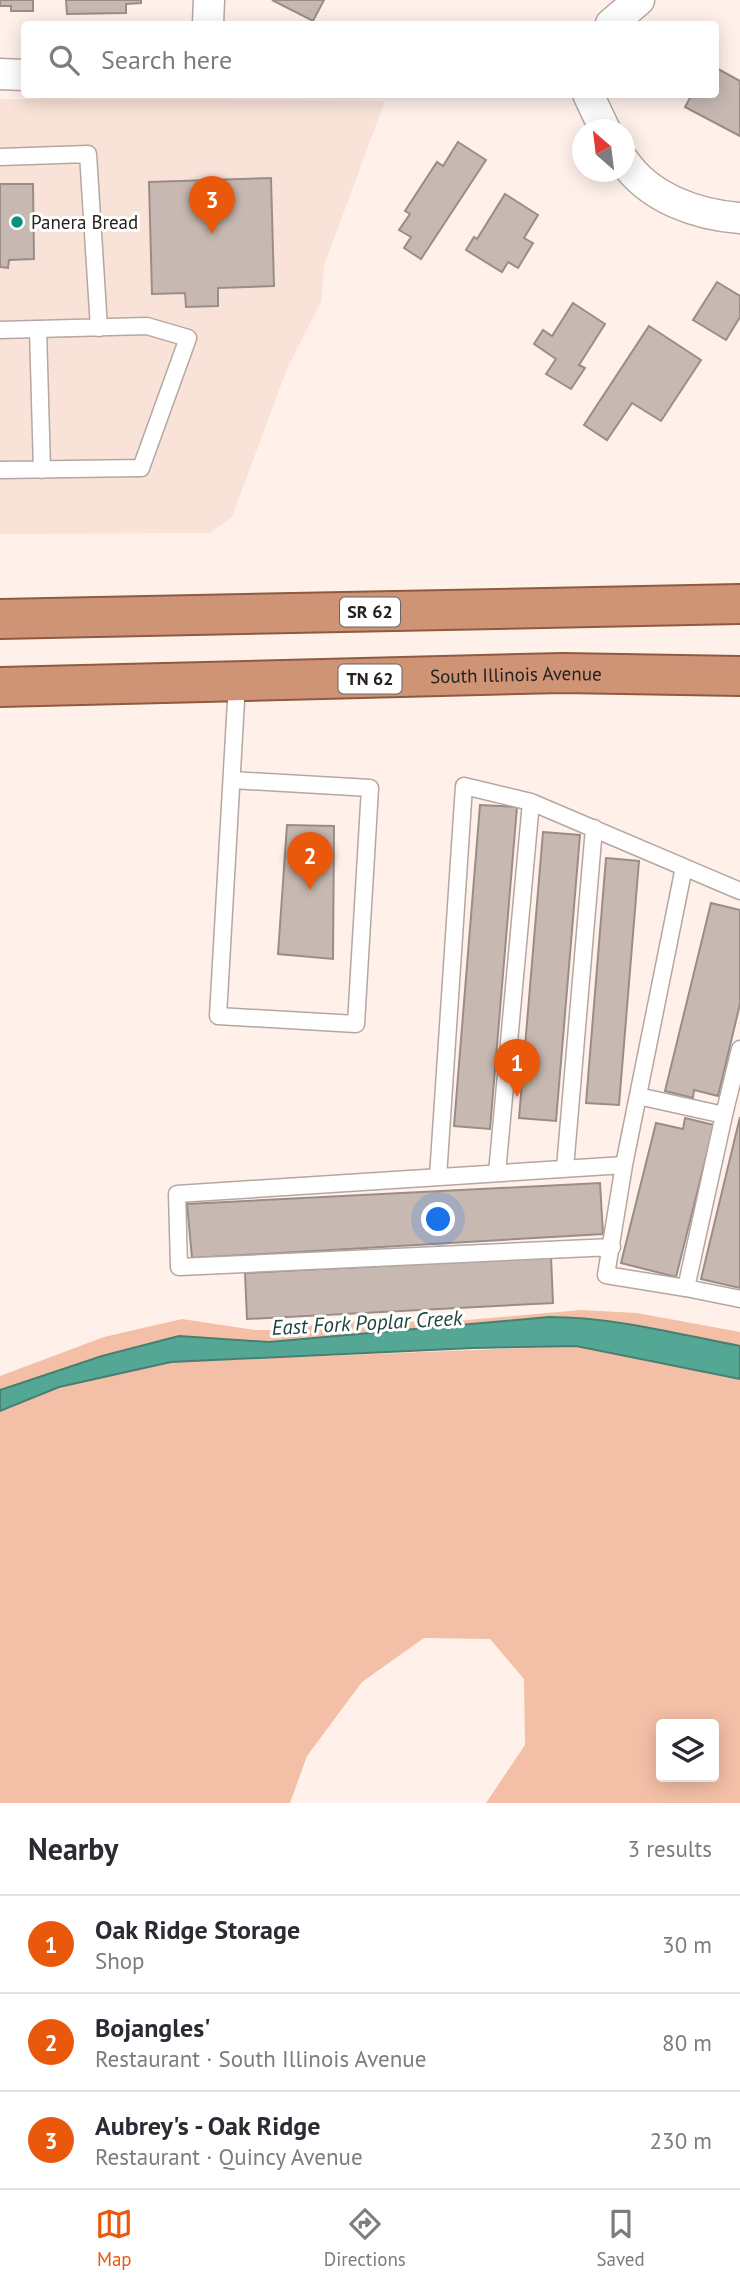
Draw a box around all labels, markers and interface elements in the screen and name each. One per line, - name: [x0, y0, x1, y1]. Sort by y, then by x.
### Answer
- search box: [21, 21, 719, 98]
- icon: search: [45, 41, 83, 79]
- text: Search here: [101, 43, 232, 76]
- north arrow: [572, 119, 635, 182]
- pin: 3: [189, 176, 235, 234]
- place label: Panera Bread: [31, 210, 138, 234]
- marker: Panera Bread: [9, 214, 25, 230]
- road number: SR 62: [340, 598, 400, 626]
- street label: South Illinois Avenue: [430, 661, 602, 688]
- road number: TN 62: [338, 664, 402, 694]
- pin: 2: [287, 832, 333, 890]
- pin: 1: [494, 1039, 540, 1097]
- your location: [421, 1202, 455, 1236]
- water label: East Fork Poplar Creek: [271, 1304, 465, 1341]
- map controls: [656, 1719, 719, 1782]
- button: layers: [656, 1719, 719, 1782]
- text: Nearby: [28, 1829, 118, 1868]
- text: 3 results: [628, 1834, 712, 1863]
- text: Oak Ridge Storage: [95, 1913, 300, 1946]
- text: 1: [44, 1930, 58, 1959]
- text: 30 m: [662, 1930, 712, 1959]
- text: Shop: [95, 1946, 145, 1975]
- text: Bojangles': [95, 2011, 211, 2044]
- text: 2: [44, 2028, 58, 2057]
- text: 80 m: [662, 2028, 712, 2057]
- text: Restaurant · South Illinois Avenue: [95, 2044, 426, 2073]
- text: Aubrey's - Oak Ridge: [95, 2109, 320, 2142]
- text: 3: [44, 2126, 58, 2155]
- text: 230 m: [650, 2126, 712, 2155]
- text: Restaurant · Quincy Avenue: [95, 2142, 363, 2171]
- tab: Map: [95, 2205, 133, 2271]
- tab: Directions: [324, 2205, 406, 2271]
- tab: Saved: [596, 2205, 645, 2271]

